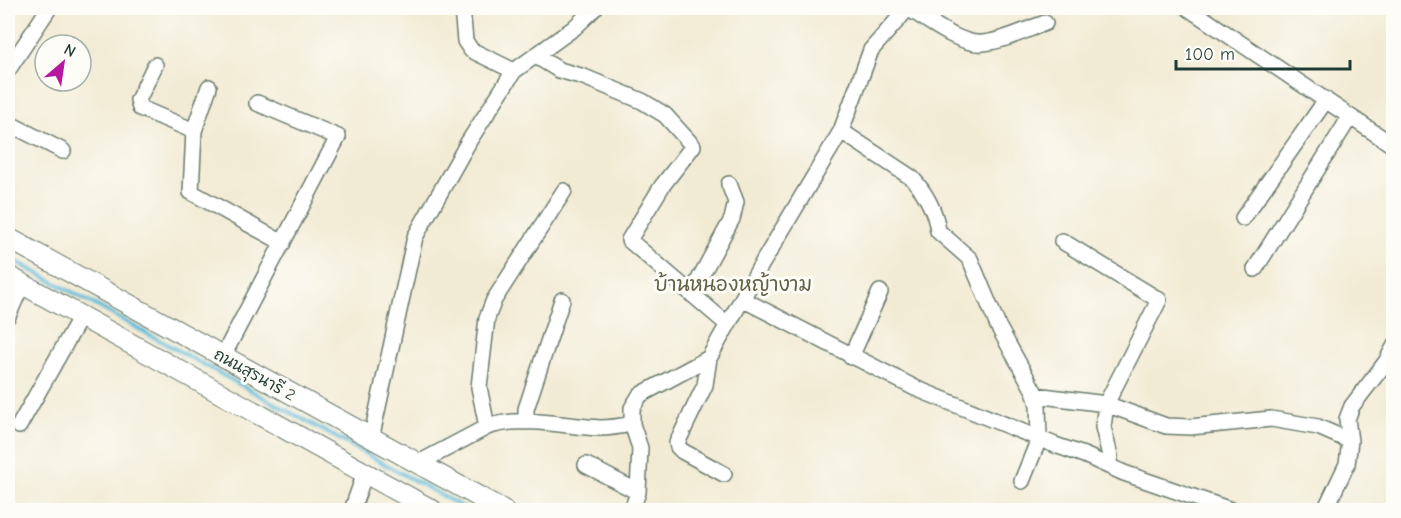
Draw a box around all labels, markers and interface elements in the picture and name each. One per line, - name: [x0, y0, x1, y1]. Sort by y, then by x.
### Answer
- north arrow: [33, 33, 93, 93]
- scale bar: [1176, 33, 1350, 71]
- text: N: [61, 40, 79, 61]
- text: 100 m: [1185, 44, 1235, 65]
- district label: บ้านหนองหญ้างาม: [654, 271, 812, 296]
- street label: ถนนสุรนารี 2: [209, 343, 299, 407]

